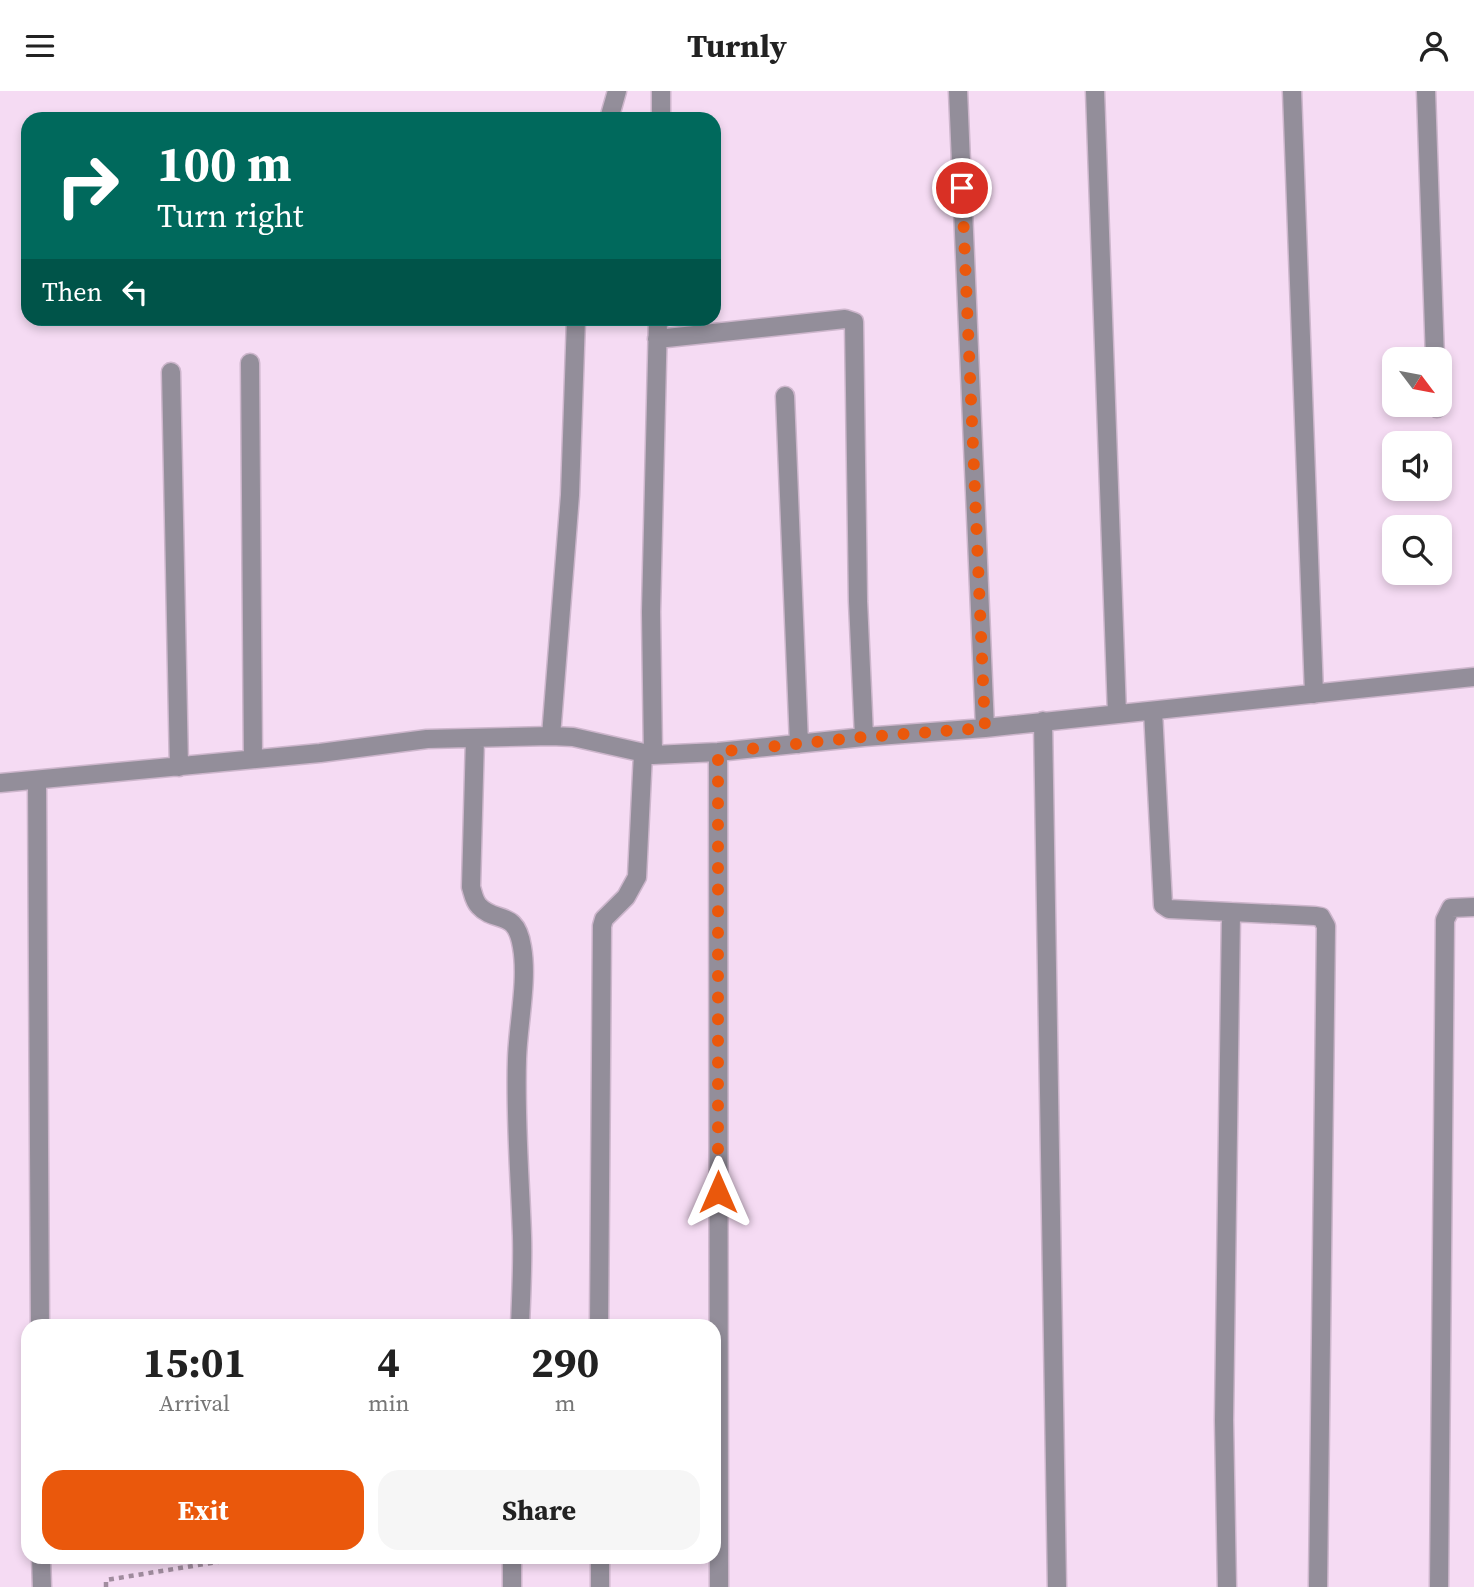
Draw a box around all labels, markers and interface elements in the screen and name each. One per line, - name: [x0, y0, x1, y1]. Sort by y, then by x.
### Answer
- text: Turnly: [687, 24, 787, 68]
- icon: menu: [21, 27, 59, 65]
- icon: person: [1415, 27, 1453, 65]
- text: 100 m: [157, 130, 292, 197]
- icon: right: [42, 140, 133, 231]
- pin: [932, 158, 992, 218]
- icon: arrive: [943, 169, 981, 207]
- text: Turn right: [157, 194, 303, 238]
- icon: left: [116, 273, 154, 311]
- text: Then: [42, 274, 102, 310]
- north arrow: [1382, 347, 1452, 417]
- map controls: [1382, 347, 1452, 585]
- button: sound: [1382, 431, 1452, 501]
- button: search: [1382, 515, 1452, 585]
- position arrow: [681, 1155, 755, 1229]
- text: 15:01: [143, 1333, 246, 1391]
- text: 4: [377, 1333, 400, 1391]
- text: 290: [531, 1333, 599, 1391]
- text: Arrival: [159, 1387, 230, 1419]
- text: min: [368, 1387, 409, 1419]
- text: m: [555, 1387, 576, 1419]
- button: Exit: [42, 1470, 364, 1550]
- button: Share: [378, 1470, 700, 1550]

